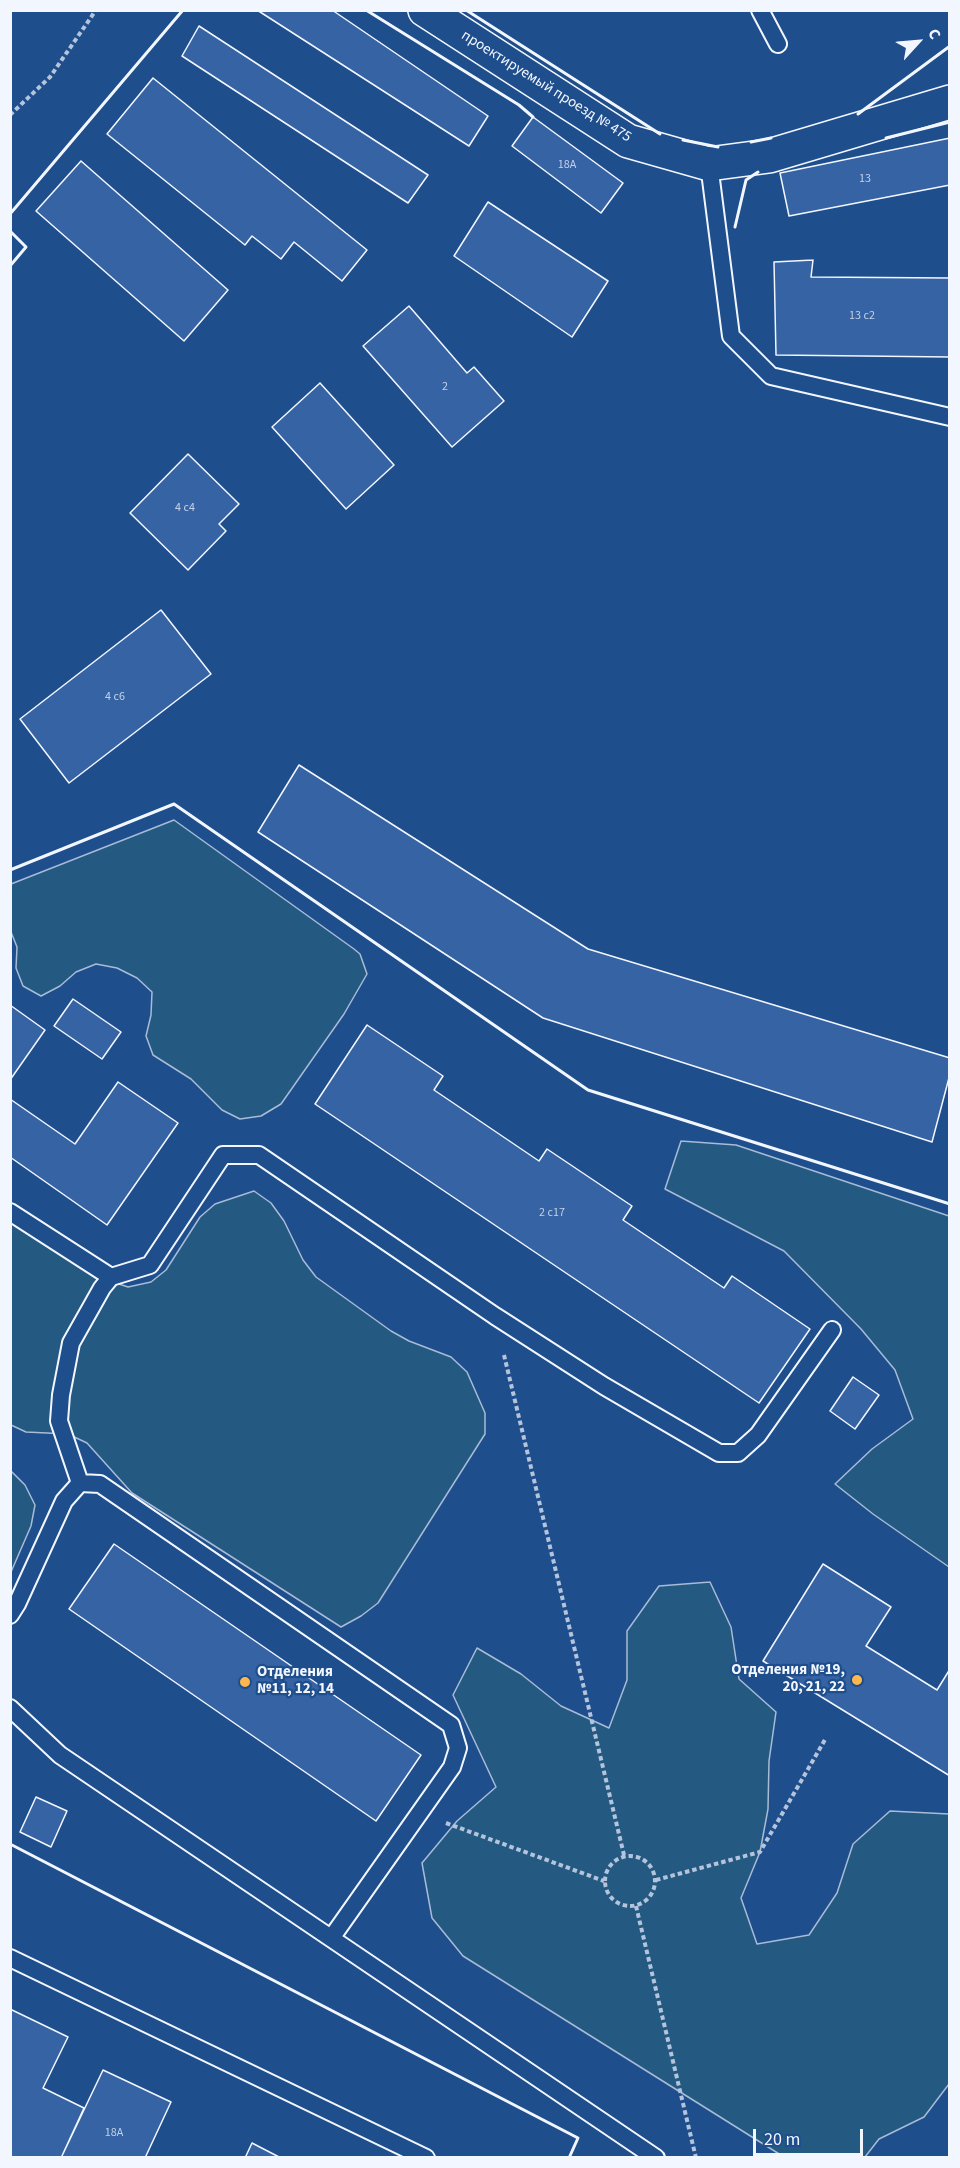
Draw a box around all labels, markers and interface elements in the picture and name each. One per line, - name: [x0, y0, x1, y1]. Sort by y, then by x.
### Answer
- north arrow: [888, 12, 948, 72]
- text: С: [922, 25, 946, 43]
- street label: проектируемый проезд № 475: [458, 27, 634, 147]
- house number: 18А: [558, 158, 576, 172]
- house number: 13: [859, 172, 871, 186]
- house number: 13 с2: [849, 309, 875, 323]
- house number: 2: [442, 380, 448, 394]
- house number: 4 с4: [175, 501, 195, 515]
- house number: 4 с6: [105, 690, 125, 704]
- house number: 2 с17: [539, 1206, 565, 1220]
- place label: Отделения №19, 20, 21, 22: [731, 1662, 845, 1697]
- place label: Отделения №11, 12, 14: [257, 1664, 334, 1699]
- marker: Отделения №19, 20, 21, 22: [850, 1673, 864, 1687]
- marker: Отделения №11, 12, 14: [238, 1675, 252, 1689]
- scale bar: [756, 2117, 866, 2155]
- house number: 18А: [105, 2126, 123, 2140]
- text: 20 m: [764, 2127, 800, 2152]

